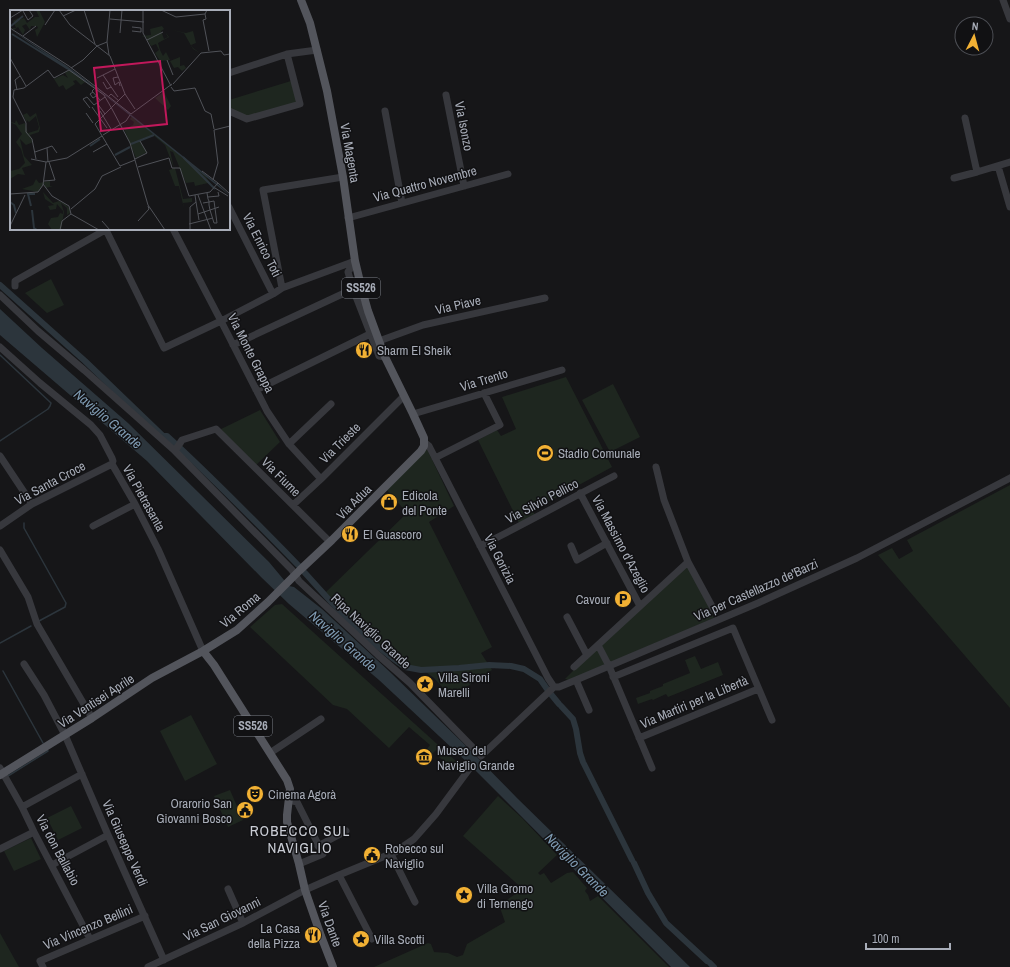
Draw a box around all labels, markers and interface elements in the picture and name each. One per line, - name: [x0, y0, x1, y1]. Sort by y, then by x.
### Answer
- inset map: [10, 10, 230, 230]
- north arrow: [954, 16, 994, 56]
- text: N: [971, 19, 979, 33]
- street label: Via Isonzo: [451, 100, 477, 152]
- street label: Via Magenta: [336, 122, 364, 184]
- street label: Via Quattro Novembre: [371, 162, 479, 206]
- street label: Via Enrico Toti: [239, 210, 285, 280]
- road number: SS526: [342, 278, 380, 298]
- street label: Via Piave: [434, 292, 482, 318]
- street label: Via Monte Grappa: [224, 310, 278, 396]
- restaurant icon: Sharm El Sheik: [354, 340, 374, 360]
- place label: Sharm El Sheik: [377, 342, 452, 359]
- street label: Via Trento: [458, 365, 510, 395]
- water label: Naviglio Grande: [70, 385, 146, 453]
- street label: Via Trieste: [316, 419, 364, 467]
- sports icon: Stadio Comunale: [535, 443, 555, 463]
- place label: Stadio Comunale: [558, 445, 640, 462]
- street label: Via Fiume: [258, 454, 304, 500]
- street label: Via Santa Croce: [12, 457, 89, 509]
- street label: Via Pietrasanta: [119, 462, 169, 534]
- street label: Via Silvio Pellico: [503, 475, 582, 527]
- street label: Via Adua: [333, 481, 375, 523]
- place label: Edicola del Ponte: [402, 487, 447, 519]
- shop icon: Edicola del Ponte: [379, 492, 399, 512]
- street label: Via Massimo d'Azeglio: [588, 492, 654, 596]
- restaurant icon: El Guascoro: [340, 524, 360, 544]
- place label: El Guascoro: [363, 526, 422, 543]
- street label: Via Gorizia: [480, 531, 520, 587]
- street label: Via per Castellazzo de'Barzi: [691, 555, 821, 625]
- street label: Via Roma: [216, 588, 264, 632]
- parking icon: Cavour: [613, 589, 633, 609]
- street label: Ripa Naviglio Grande: [328, 590, 414, 672]
- place label: Cavour: [576, 591, 610, 608]
- water label: Naviglio Grande: [306, 607, 380, 675]
- place label: Villa Sironi Marelli: [438, 669, 490, 701]
- street label: Via Ventisei Aprile: [55, 670, 137, 732]
- street label: Via Martiri per la Libertà: [638, 672, 750, 732]
- place icon: Villa Sironi Marelli: [415, 674, 435, 694]
- road number: SS526: [234, 716, 272, 736]
- place label: Museo del Naviglio Grande: [437, 742, 515, 774]
- museum icon: Museo del Naviglio Grande: [414, 747, 434, 767]
- theatre icon: Cinema Agorà: [245, 784, 265, 804]
- place label: Cinema Agorà: [268, 786, 336, 803]
- place label: Orarorio San Giovanni Bosco: [156, 795, 232, 827]
- street label: Via Giuseppe Verdi: [98, 797, 152, 889]
- public building icon: Orarorio San Giovanni Bosco: [235, 800, 255, 820]
- street label: Via don Ballabio: [32, 812, 84, 889]
- district label: ROBECCO SUL NAVIGLIO: [250, 820, 350, 858]
- water label: Naviglio Grande: [541, 829, 613, 901]
- place label: Robecco sul Naviglio: [385, 840, 444, 872]
- public building icon: Robecco sul Naviglio: [362, 845, 382, 865]
- place label: Villa Gromo di Ternengo: [477, 880, 533, 912]
- place icon: Villa Gromo di Ternengo: [454, 885, 474, 905]
- street label: Via San Giovanni: [181, 893, 263, 945]
- street label: Via Dante: [314, 899, 346, 949]
- street label: Via Vincenzo Bellini: [41, 900, 135, 954]
- place label: La Casa della Pizza: [248, 920, 300, 952]
- restaurant icon: La Casa della Pizza: [303, 925, 323, 945]
- scale bar: [866, 925, 950, 951]
- place icon: Villa Scotti: [351, 929, 371, 949]
- place label: Villa Scotti: [374, 931, 425, 948]
- text: 100 m: [872, 931, 899, 947]

